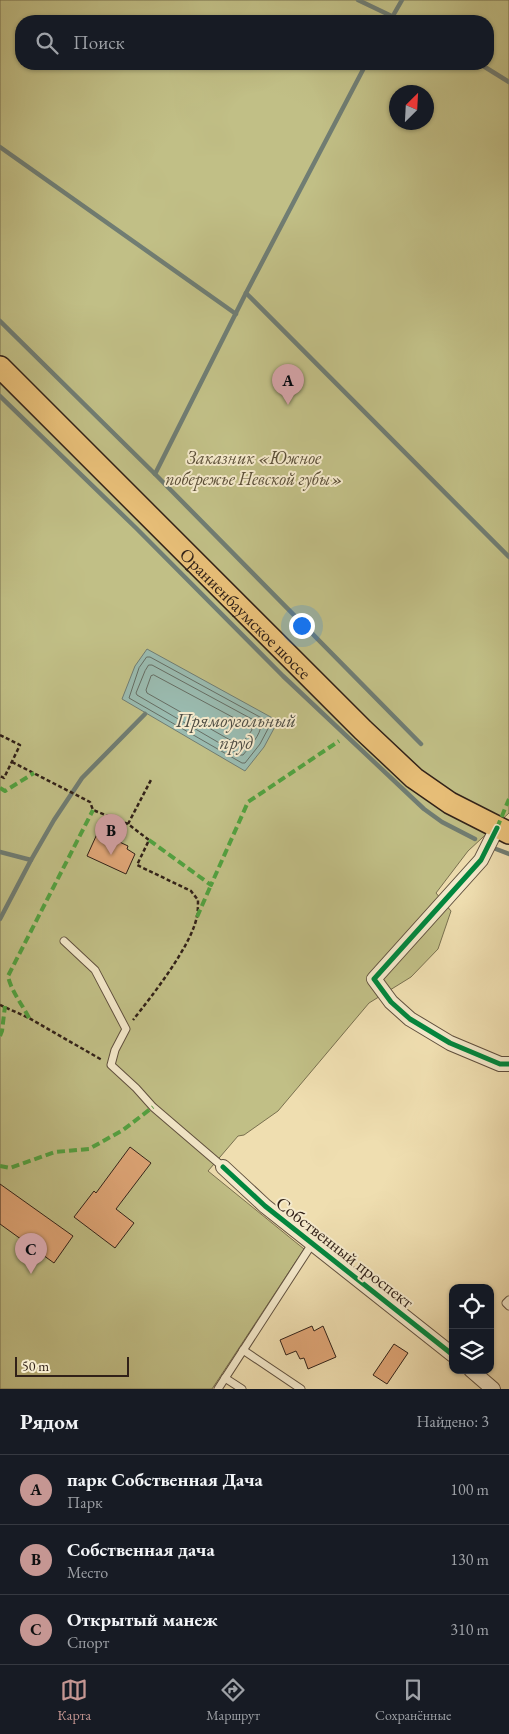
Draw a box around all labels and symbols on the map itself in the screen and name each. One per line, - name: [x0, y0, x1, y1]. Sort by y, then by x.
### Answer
- north arrow: [389, 85, 434, 130]
- pin: A: [272, 364, 304, 405]
- park label: Заказник «Южное побережье Невской губы»: [165, 446, 343, 491]
- street label: Ораниенбаумское шоссе: [175, 542, 317, 684]
- your location: [289, 613, 315, 639]
- water label: Прямоугольный пруд: [175, 708, 296, 755]
- pin: B: [95, 814, 127, 855]
- street label: Собственный проспект: [271, 1191, 419, 1313]
- pin: C: [15, 1233, 47, 1274]
- scale bar: [15, 1354, 129, 1377]

